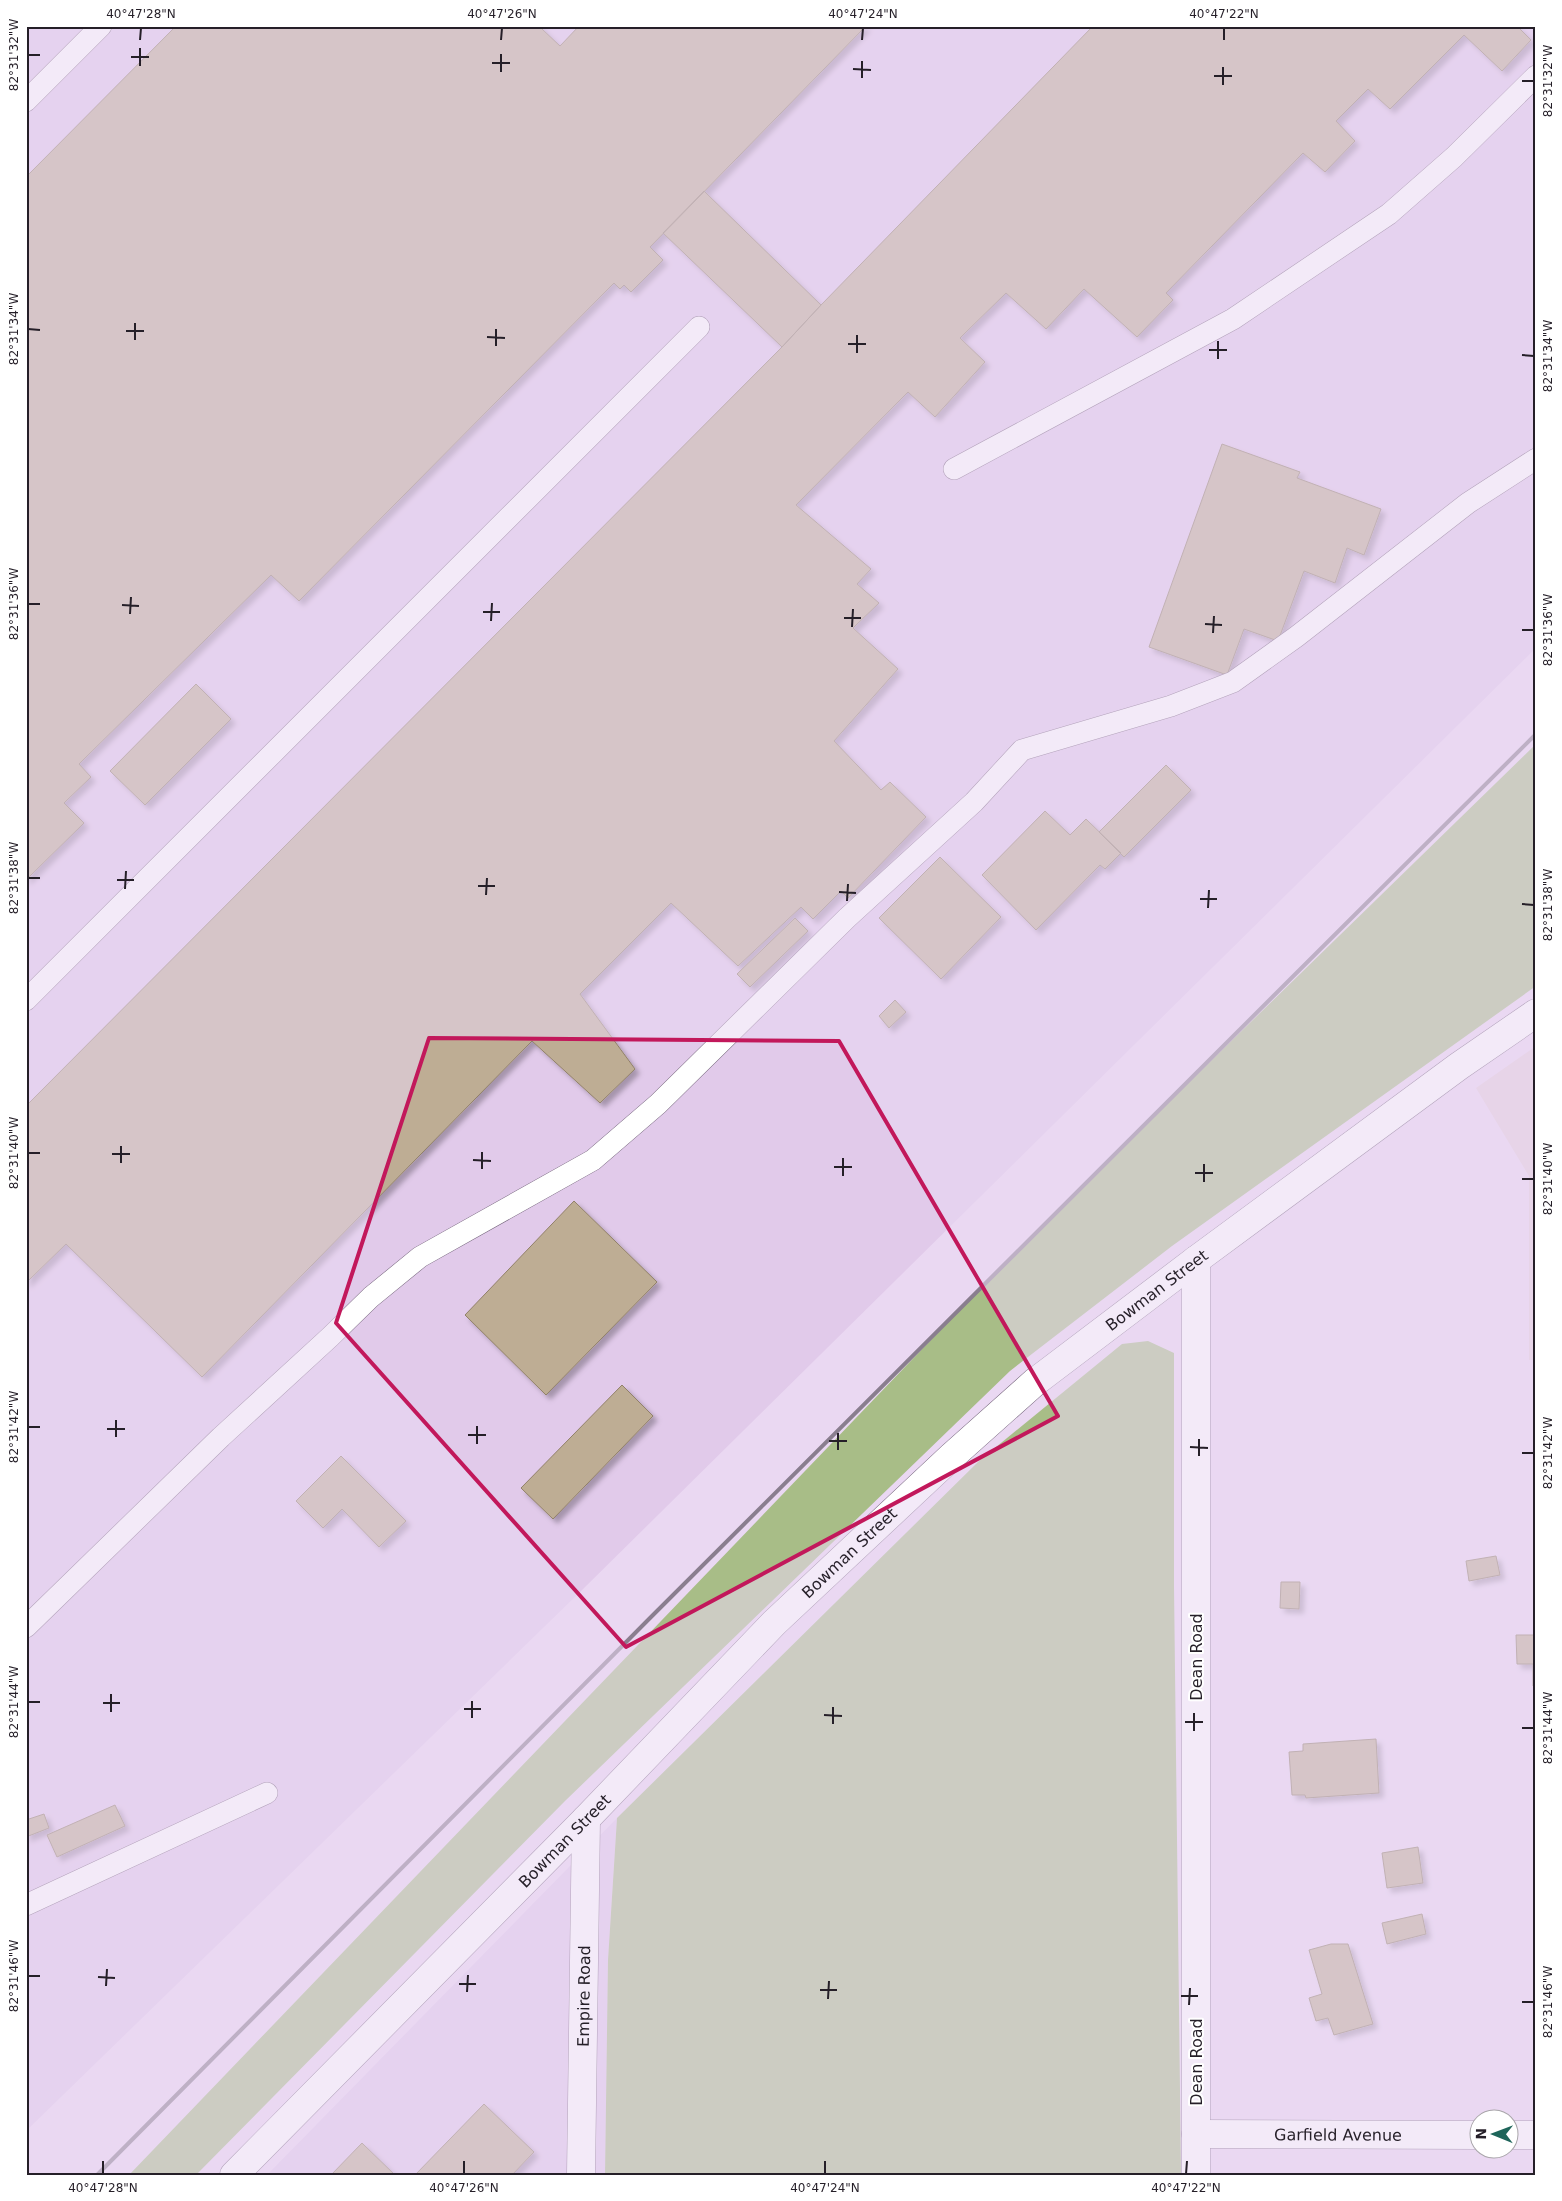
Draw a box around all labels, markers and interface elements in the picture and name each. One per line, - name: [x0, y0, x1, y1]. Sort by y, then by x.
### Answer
- text: 40°47'28"N: [106, 7, 176, 21]
- text: 40°47'26"N: [467, 7, 537, 21]
- text: 40°47'24"N: [828, 7, 898, 21]
- text: 40°47'22"N: [1189, 7, 1259, 21]
- text: 82°31'32"W: [7, 19, 21, 91]
- text: 82°31'32"W: [1541, 45, 1555, 117]
- text: 82°31'34"W: [7, 293, 21, 365]
- text: 82°31'34"W: [1541, 320, 1555, 392]
- text: 82°31'36"W: [7, 568, 21, 640]
- text: 82°31'36"W: [1541, 594, 1555, 666]
- text: 82°31'38"W: [7, 842, 21, 914]
- text: 82°31'38"W: [1541, 869, 1555, 941]
- text: 82°31'40"W: [7, 1117, 21, 1189]
- text: 82°31'40"W: [1541, 1143, 1555, 1215]
- street label: Bowman Street: [1102, 1246, 1212, 1335]
- text: 82°31'42"W: [7, 1391, 21, 1463]
- text: 82°31'42"W: [1541, 1417, 1555, 1489]
- street label: Bowman Street: [798, 1504, 901, 1602]
- street label: Dean Road: [1187, 1613, 1206, 1701]
- text: 82°31'44"W: [7, 1666, 21, 1738]
- text: 82°31'44"W: [1541, 1692, 1555, 1764]
- street label: Bowman Street: [515, 1790, 615, 1892]
- text: 82°31'46"W: [7, 1940, 21, 2012]
- street label: Empire Road: [574, 1945, 594, 2047]
- text: 82°31'46"W: [1541, 1966, 1555, 2038]
- street label: Dean Road: [1187, 2018, 1206, 2106]
- north arrow: [1470, 2108, 1520, 2158]
- street label: Garfield Avenue: [1274, 2125, 1402, 2145]
- text: N: [1473, 2128, 1489, 2140]
- text: 40°47'28"N: [68, 2181, 138, 2195]
- text: 40°47'26"N: [429, 2181, 499, 2195]
- text: 40°47'24"N: [790, 2181, 860, 2195]
- text: 40°47'22"N: [1151, 2181, 1221, 2195]

